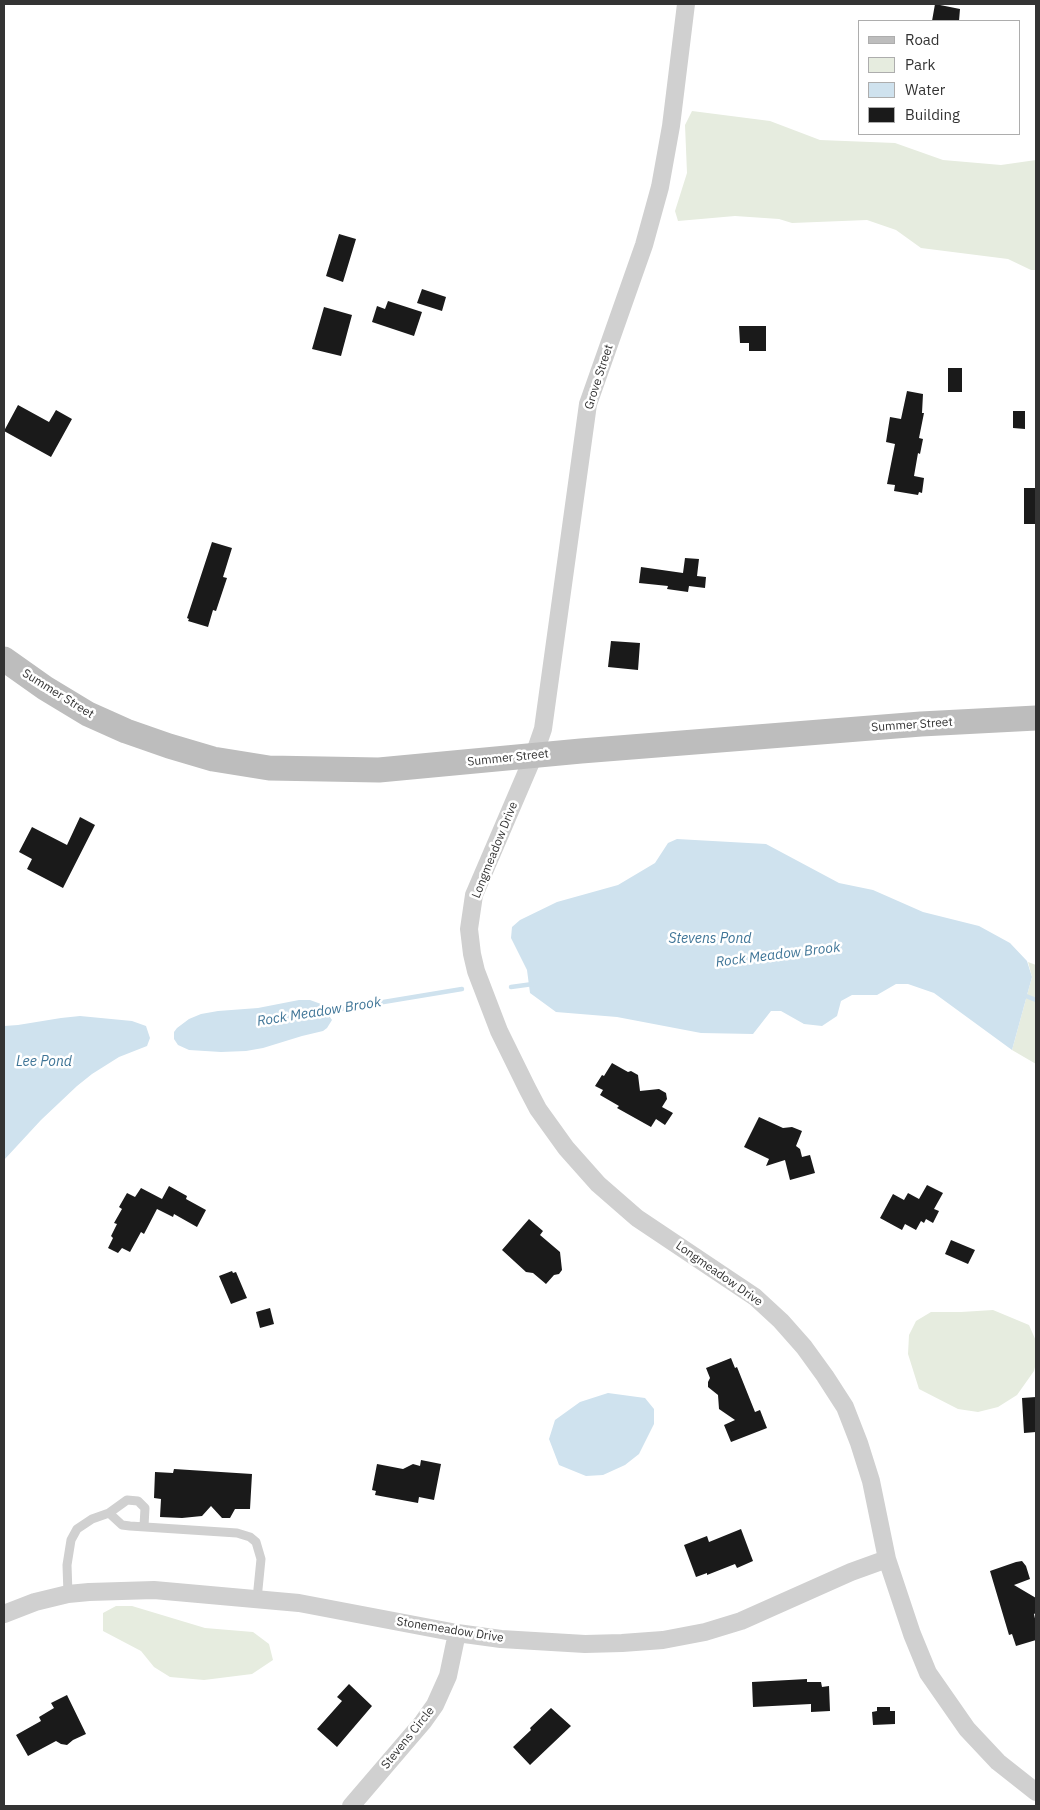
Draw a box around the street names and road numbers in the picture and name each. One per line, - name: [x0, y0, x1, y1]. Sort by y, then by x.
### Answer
- street label: Grove Street: [582, 343, 616, 411]
- street label: Summer Street: [20, 666, 96, 722]
- street label: Summer Street: [871, 715, 953, 735]
- street label: Summer Street: [467, 747, 549, 769]
- street label: Longmeadow Drive: [469, 800, 521, 900]
- street label: Longmeadow Drive: [673, 1239, 765, 1309]
- street label: Stonemeadow Drive: [395, 1614, 505, 1646]
- street label: Stevens Circle: [378, 1704, 438, 1772]

